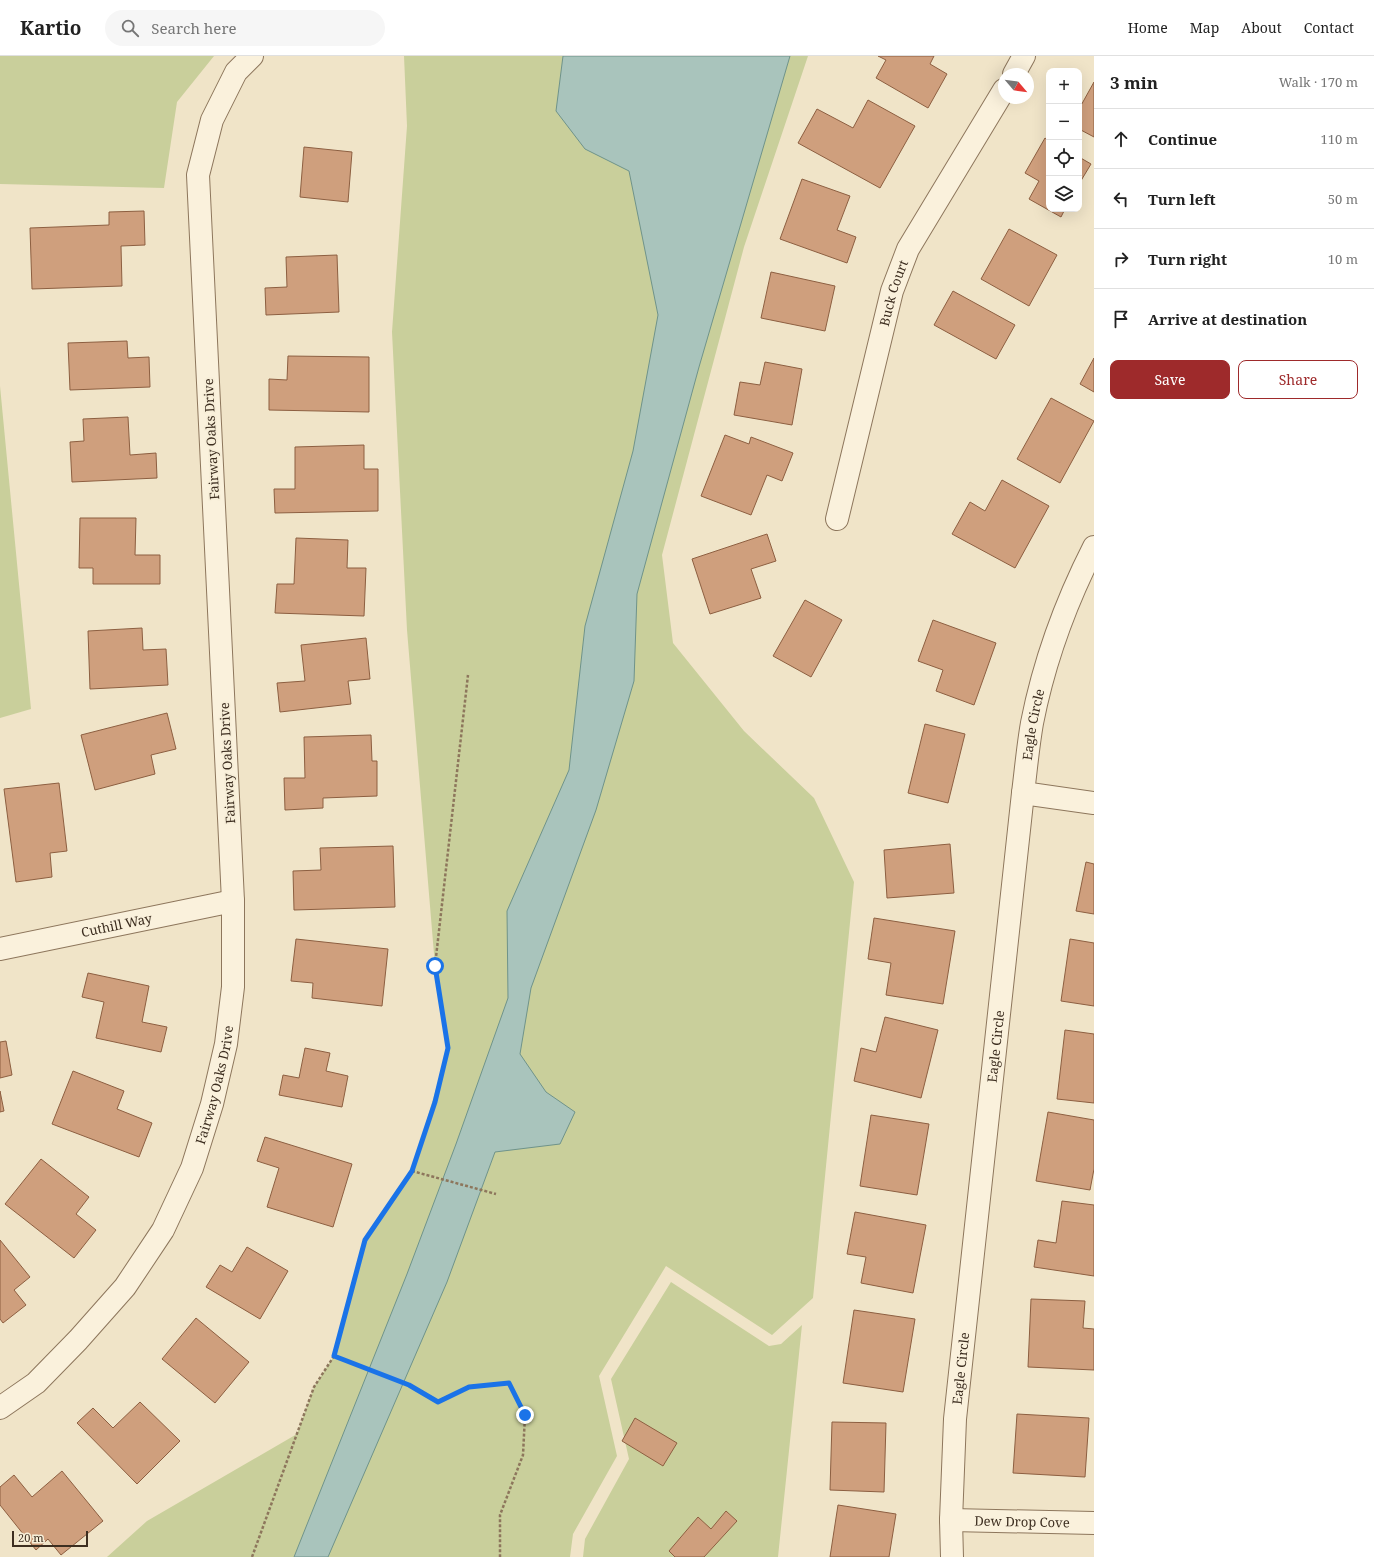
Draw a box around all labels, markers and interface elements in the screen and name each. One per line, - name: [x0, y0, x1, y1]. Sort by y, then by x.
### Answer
- search box: [105, 10, 385, 46]
- text: Kartio: [20, 15, 81, 41]
- icon: search: [119, 17, 141, 39]
- text: Search here: [151, 18, 236, 38]
- text: Home: [1128, 18, 1168, 37]
- text: Map: [1190, 18, 1219, 37]
- text: About: [1241, 18, 1282, 37]
- text: Contact: [1304, 18, 1354, 37]
- north arrow: [998, 68, 1034, 104]
- map controls: [1046, 68, 1082, 212]
- button: +: [1046, 68, 1082, 104]
- text: 3 min: [1110, 71, 1158, 94]
- text: Walk · 170 m: [1279, 73, 1358, 91]
- button: −: [1046, 104, 1082, 140]
- icon: ahead: [1110, 128, 1132, 150]
- text: Continue: [1148, 129, 1217, 149]
- text: 110 m: [1321, 130, 1358, 148]
- button: locate: [1046, 140, 1082, 176]
- button: layers: [1046, 176, 1082, 212]
- icon: left: [1110, 188, 1132, 210]
- text: Turn left: [1148, 189, 1216, 209]
- text: 50 m: [1328, 190, 1358, 208]
- icon: right: [1110, 248, 1132, 270]
- text: Turn right: [1148, 249, 1227, 269]
- text: 10 m: [1328, 250, 1358, 268]
- street label: Buck Court: [875, 257, 912, 328]
- icon: arrive: [1110, 308, 1132, 330]
- text: Arrive at destination: [1148, 309, 1307, 329]
- button: Save: [1110, 360, 1230, 399]
- button: Share: [1238, 360, 1358, 399]
- street label: Fairway Oaks Drive: [199, 378, 223, 500]
- street label: Eagle Circle: [1018, 687, 1048, 761]
- street label: Fairway Oaks Drive: [215, 702, 239, 824]
- street label: Cuthill Way: [80, 909, 154, 941]
- route start: [426, 957, 444, 975]
- street label: Eagle Circle: [983, 1009, 1008, 1083]
- street label: Fairway Oaks Drive: [191, 1024, 237, 1147]
- street label: Eagle Circle: [948, 1331, 973, 1405]
- route end: [516, 1406, 534, 1424]
- street label: Dew Drop Cove: [974, 1511, 1070, 1531]
- scale bar: [12, 1529, 88, 1548]
- text: 20 m: [18, 1530, 44, 1545]

